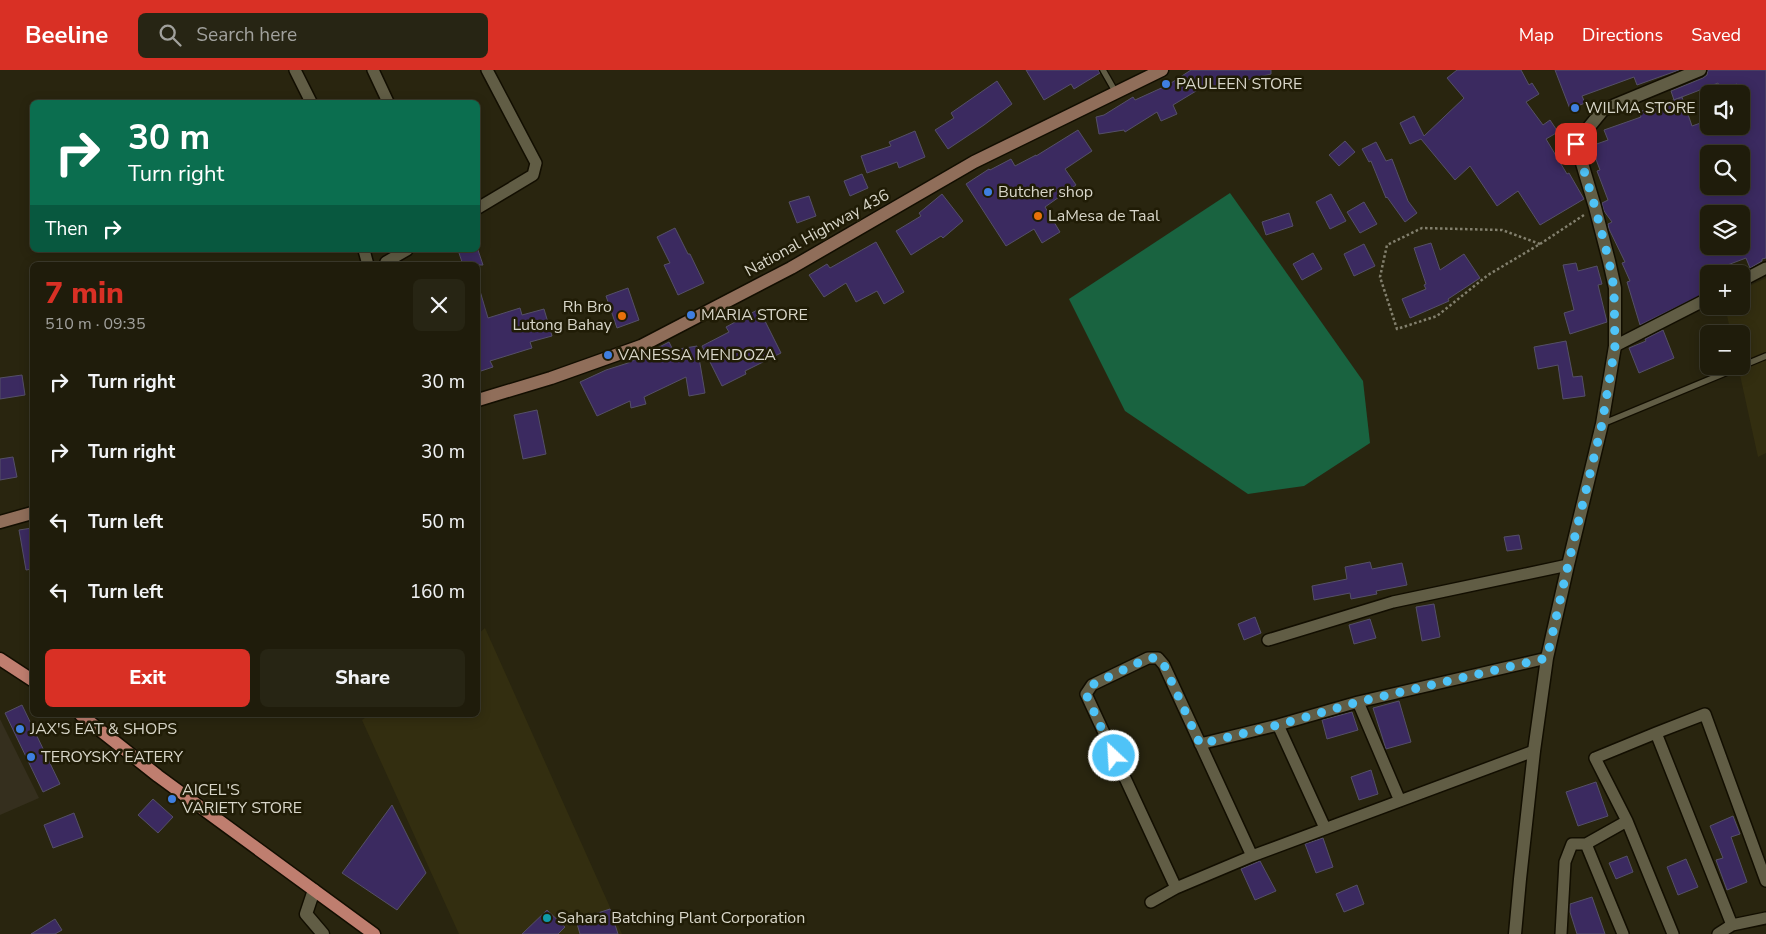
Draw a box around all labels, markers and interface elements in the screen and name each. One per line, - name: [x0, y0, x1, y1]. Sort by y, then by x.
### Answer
- search box: [138, 13, 488, 58]
- text: Beeline: [25, 19, 108, 51]
- icon: search: [156, 21, 184, 49]
- text: Search here: [196, 22, 297, 48]
- text: Map: [1519, 23, 1554, 47]
- text: Directions: [1582, 23, 1663, 47]
- text: Saved: [1691, 23, 1741, 47]
- place label: PAULEEN STORE: [1176, 73, 1302, 95]
- marker: PAULEEN STORE: [1160, 78, 1172, 90]
- map controls: [1700, 85, 1750, 375]
- button: sound: [1700, 85, 1750, 135]
- place label: WILMA STORE: [1585, 97, 1696, 119]
- marker: WILMA STORE: [1569, 102, 1581, 114]
- text: 30 m: [128, 114, 210, 161]
- icon: right: [45, 120, 110, 185]
- pin: [1555, 123, 1597, 165]
- icon: arrive: [1562, 130, 1590, 158]
- button: search: [1700, 145, 1750, 195]
- text: Turn right: [128, 159, 224, 189]
- place label: Butcher shop: [998, 181, 1093, 203]
- street label: National Highway 436: [741, 184, 893, 282]
- marker: Butcher shop: [982, 186, 994, 198]
- place label: LaMesa de Taal: [1048, 205, 1160, 227]
- button: layers: [1700, 205, 1750, 255]
- marker: LaMesa de Taal: [1032, 210, 1044, 222]
- icon: right: [98, 215, 126, 243]
- text: Then: [45, 216, 88, 242]
- button: +: [1700, 265, 1750, 315]
- text: 7 min: [45, 273, 124, 314]
- button: close: [413, 279, 465, 331]
- place label: Rh Bro Lutong Bahay: [512, 296, 613, 336]
- place label: MARIA STORE: [701, 304, 808, 326]
- marker: MARIA STORE: [685, 309, 697, 321]
- marker: Rh Bro Lutong Bahay: [616, 310, 628, 322]
- text: 510 m · 09:35: [45, 313, 146, 335]
- button: −: [1700, 325, 1750, 375]
- place label: VANESSA MENDOZA: [617, 344, 776, 366]
- marker: VANESSA MENDOZA: [602, 349, 614, 361]
- icon: right: [45, 368, 73, 396]
- text: Turn right: [88, 369, 175, 395]
- text: 30 m: [421, 369, 465, 395]
- icon: right: [45, 438, 73, 466]
- text: Turn right: [88, 439, 175, 465]
- text: 30 m: [421, 439, 465, 465]
- icon: left: [45, 508, 73, 536]
- text: Turn left: [88, 509, 163, 535]
- text: 50 m: [421, 509, 465, 535]
- icon: left: [45, 578, 73, 606]
- text: Turn left: [88, 579, 163, 605]
- text: 160 m: [410, 579, 465, 605]
- button: Exit: [45, 649, 250, 707]
- button: Share: [260, 649, 465, 707]
- place label: JAX'S EAT & SHOPS: [29, 718, 177, 740]
- marker: JAX'S EAT & SHOPS: [14, 723, 26, 735]
- position arrow: [1087, 729, 1139, 781]
- place label: TEROYSKY EATERY: [41, 746, 183, 768]
- marker: TEROYSKY EATERY: [25, 751, 37, 763]
- place label: AICEL'S VARIETY STORE: [181, 779, 302, 819]
- marker: AICEL'S VARIETY STORE: [166, 793, 178, 805]
- place label: Sahara Batching Plant Corporation: [557, 907, 805, 929]
- marker: Sahara Batching Plant Corporation: [541, 912, 553, 924]

